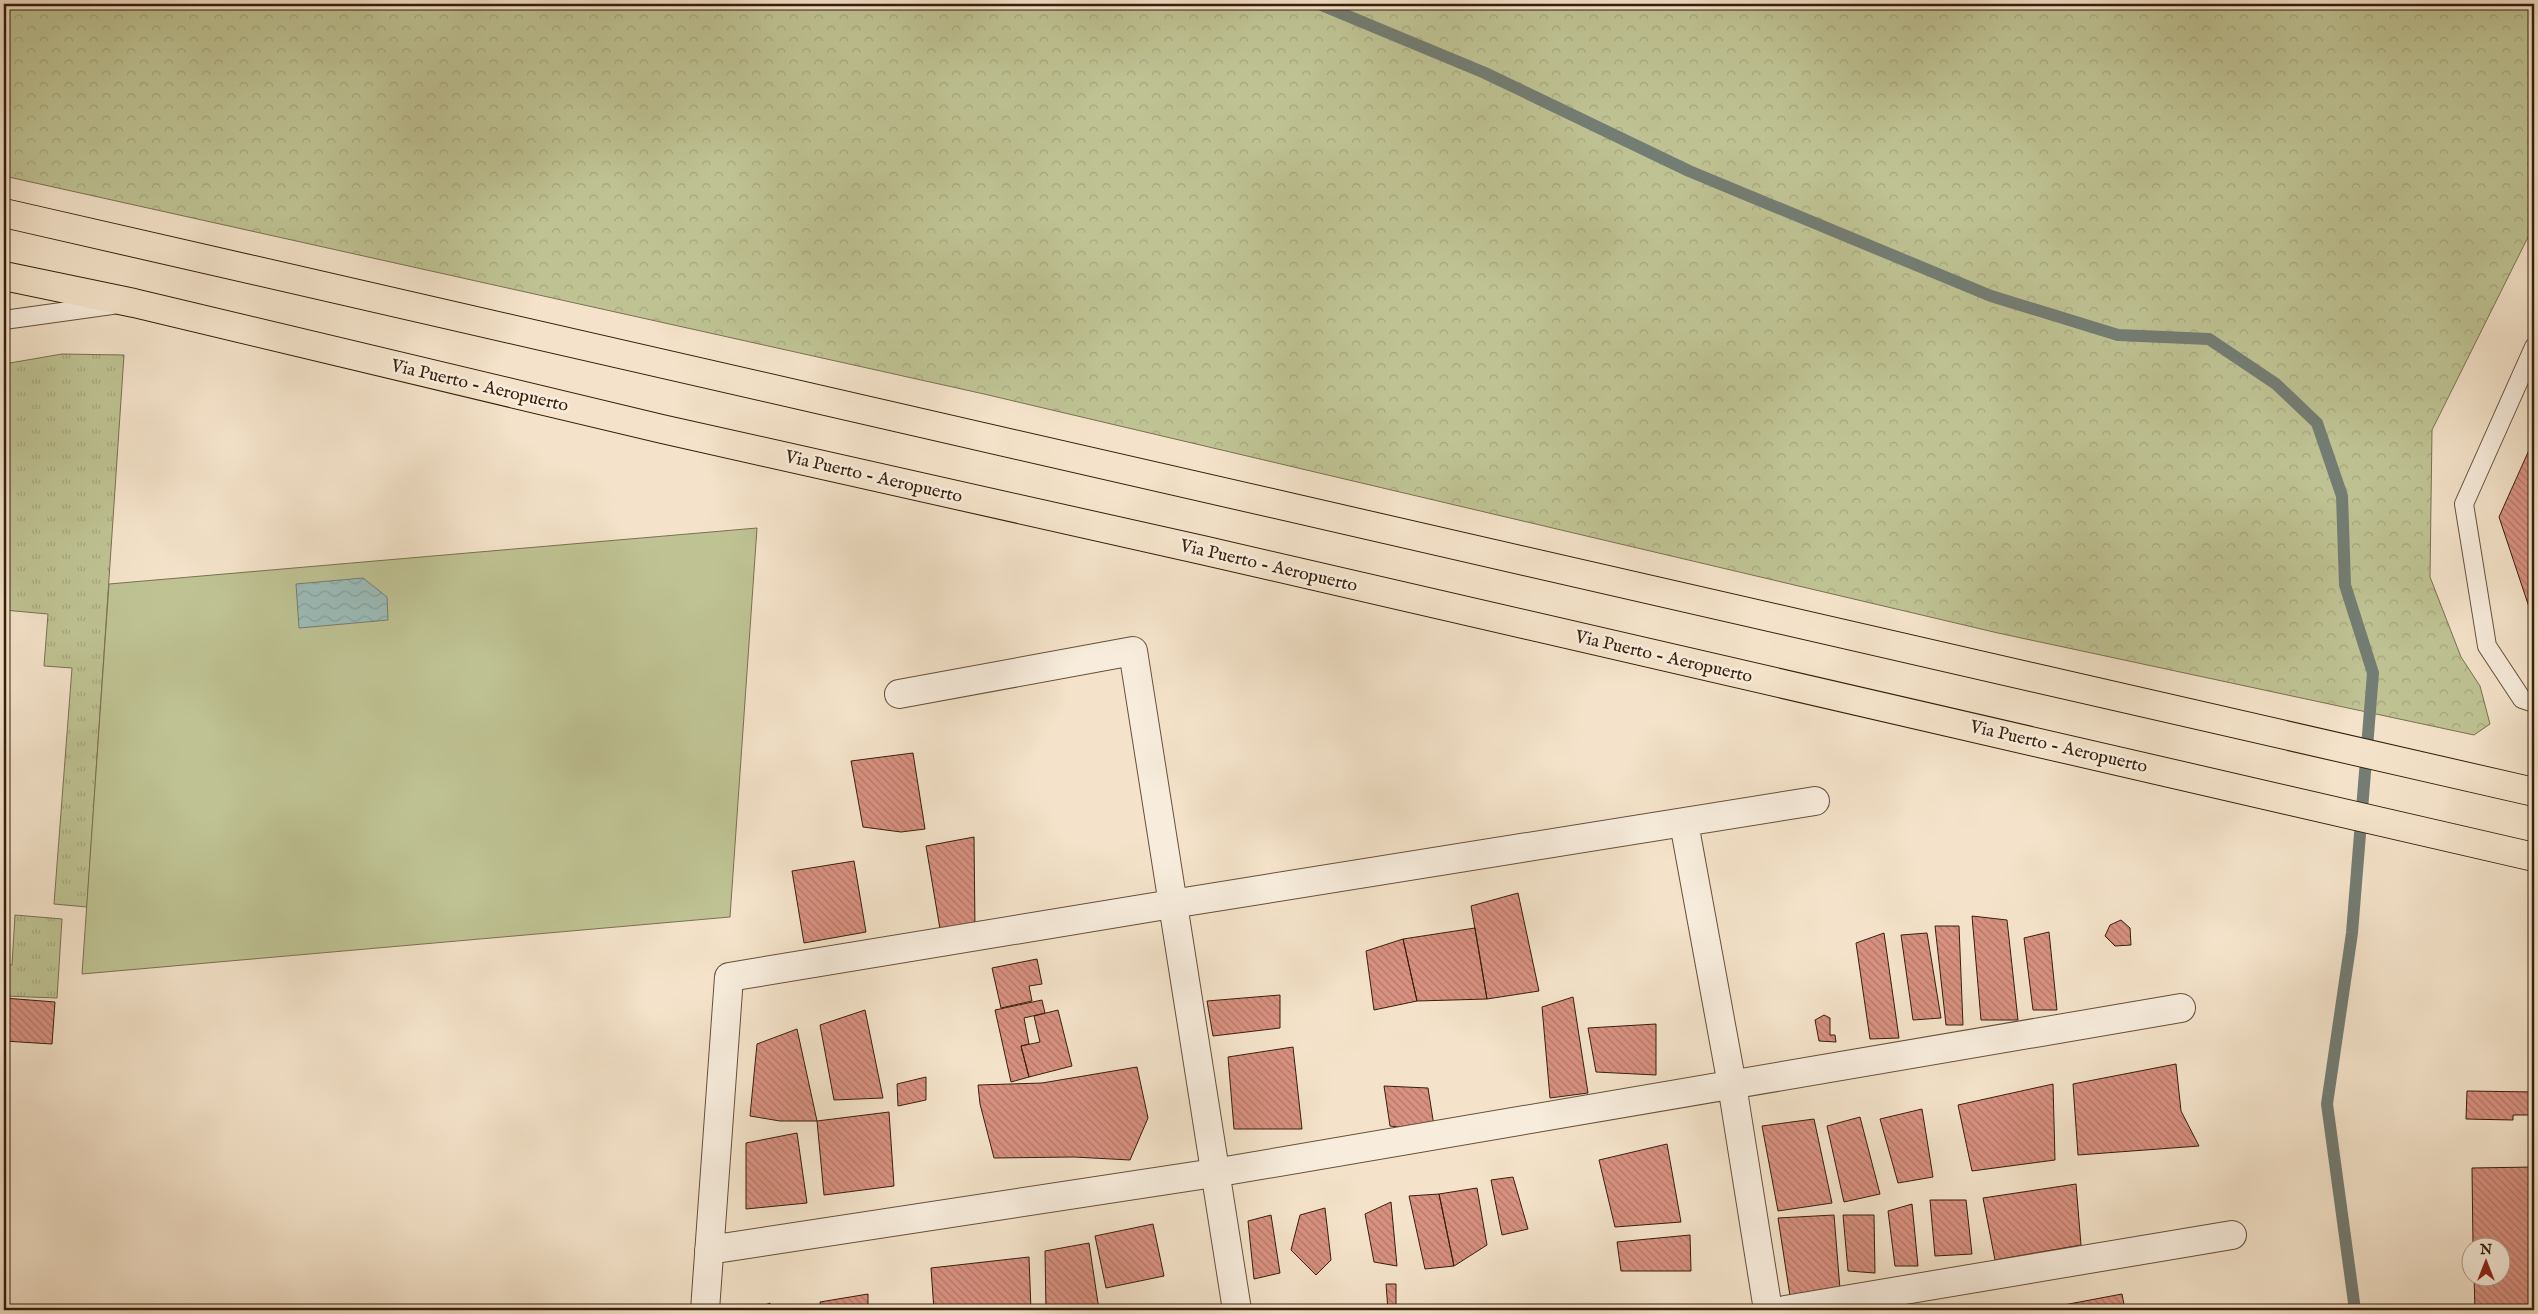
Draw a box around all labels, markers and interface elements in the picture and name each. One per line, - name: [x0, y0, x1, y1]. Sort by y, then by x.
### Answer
- street label: Via Puerto - Aeropuerto: [388, 355, 571, 418]
- street label: Via Puerto - Aeropuerto: [782, 446, 965, 509]
- street label: Via Puerto - Aeropuerto: [1177, 535, 1360, 598]
- street label: Via Puerto - Aeropuerto: [1572, 626, 1755, 689]
- street label: Via Puerto - Aeropuerto: [1967, 716, 2150, 779]
- north arrow: [2460, 1236, 2510, 1286]
- text: N: [2479, 1241, 2492, 1259]

